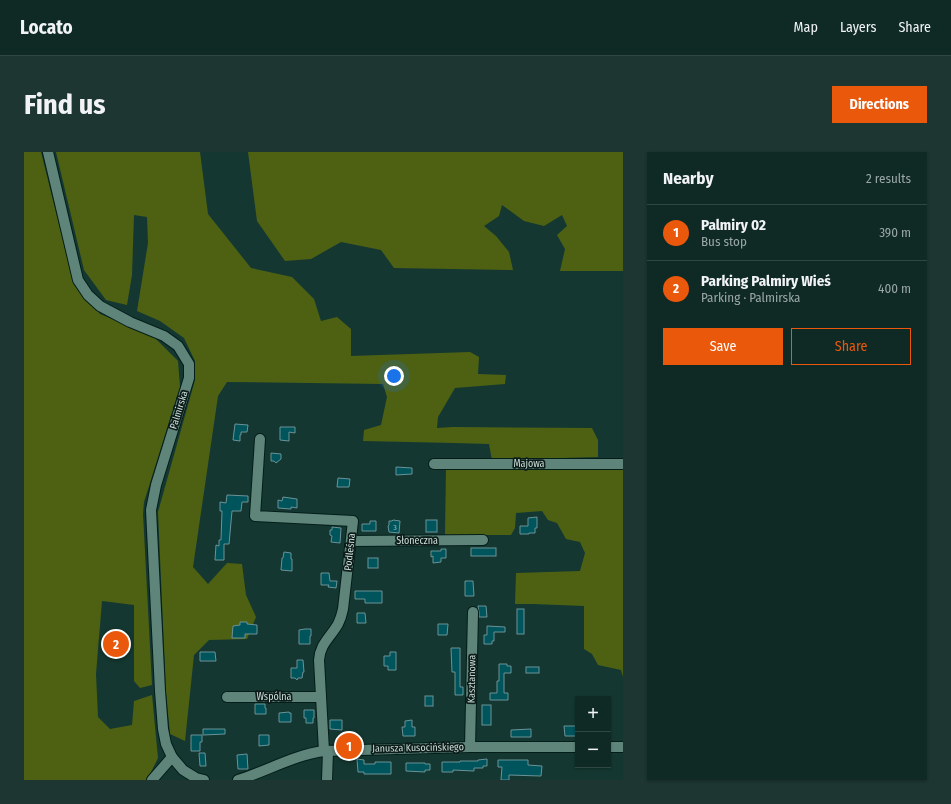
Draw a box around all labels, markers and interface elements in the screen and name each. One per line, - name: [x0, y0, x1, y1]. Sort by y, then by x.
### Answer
- text: Locato: [20, 16, 73, 39]
- text: Map: [794, 19, 818, 36]
- text: Layers: [840, 19, 876, 36]
- text: Share: [898, 19, 931, 36]
- button: Directions: [832, 86, 927, 123]
- text: Find us: [24, 88, 106, 121]
- text: Nearby: [663, 168, 714, 189]
- text: 2 results: [866, 171, 911, 186]
- text: Palmiry 02: [701, 216, 766, 234]
- text: 1: [673, 225, 679, 240]
- text: 390 m: [879, 225, 911, 240]
- text: Bus stop: [701, 234, 747, 249]
- text: Parking Palmiry Wieś: [701, 272, 831, 290]
- text: 2: [673, 281, 679, 296]
- text: 400 m: [878, 281, 911, 296]
- text: Parking · Palmirska: [701, 290, 800, 305]
- button: Save: [663, 328, 783, 365]
- button: Share: [791, 328, 911, 365]
- your location: [384, 366, 404, 386]
- street label: Palmirska: [168, 389, 191, 431]
- street label: Majowa: [513, 458, 545, 470]
- house number: 3: [393, 523, 397, 532]
- street label: Podleśna: [342, 533, 358, 571]
- street label: Słoneczna: [396, 535, 438, 547]
- pin: 2: [103, 629, 129, 659]
- street label: Kasztanowa: [466, 655, 478, 703]
- street label: Wspólna: [256, 691, 292, 703]
- map controls: [575, 696, 611, 768]
- button: +: [575, 696, 611, 732]
- pin: 1: [336, 731, 362, 761]
- button: −: [575, 732, 611, 768]
- street label: Janusza Kusocińskiego: [372, 740, 464, 755]

